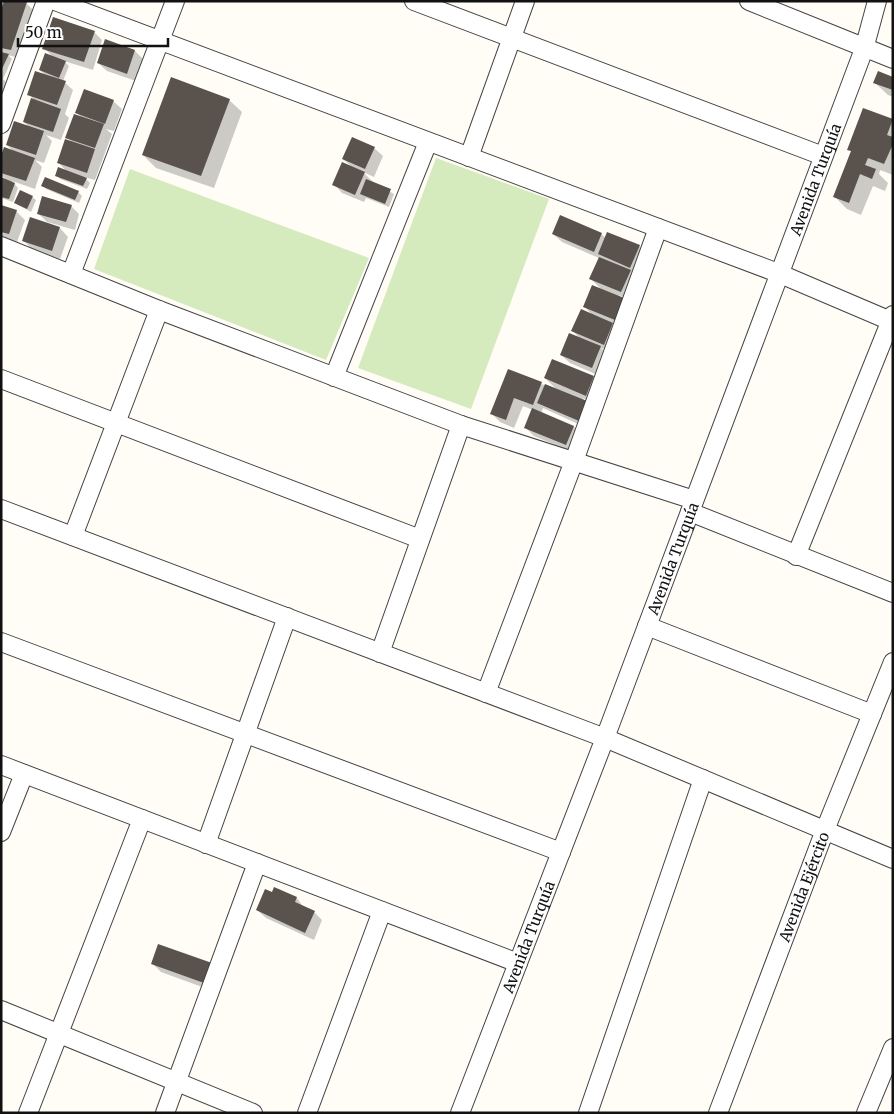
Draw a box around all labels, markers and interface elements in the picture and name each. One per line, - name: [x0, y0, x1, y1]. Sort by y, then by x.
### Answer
- scale bar: [18, 15, 168, 47]
- text: 50 m: [25, 23, 62, 42]
- street label: Avenida Turquía: [785, 120, 845, 239]
- street label: Avenida Turquía: [642, 500, 702, 618]
- street label: Avenida Ejército: [774, 829, 833, 945]
- street label: Avenida Turquía: [498, 878, 558, 996]

